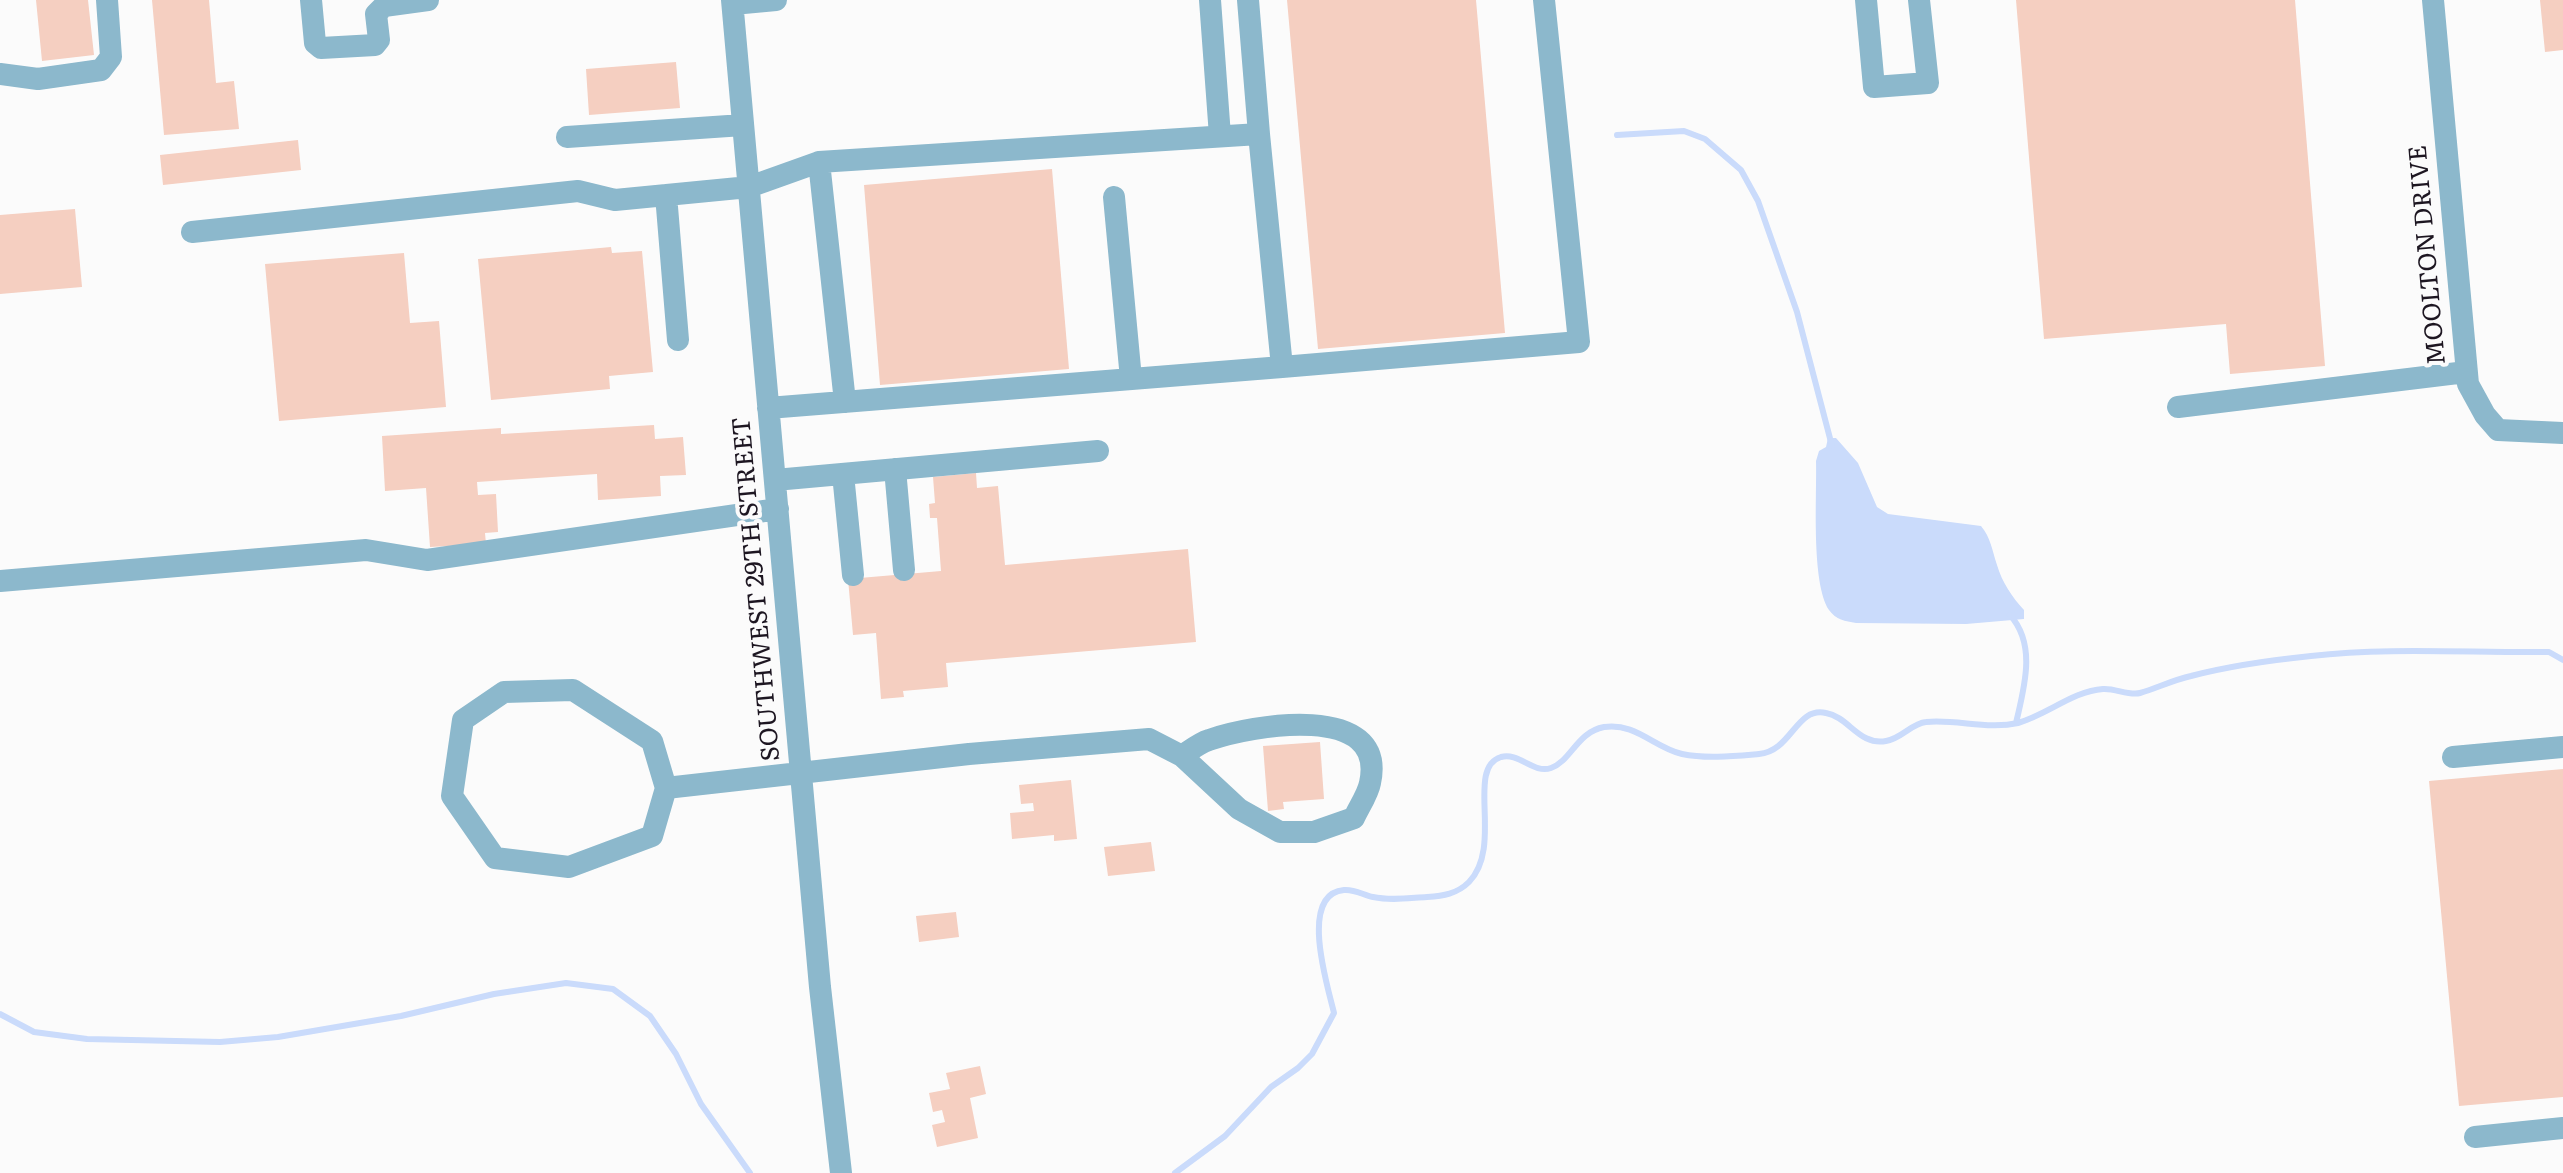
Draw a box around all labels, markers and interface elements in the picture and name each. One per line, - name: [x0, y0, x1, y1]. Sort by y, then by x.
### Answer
- street label: MOOLTON DRIVE: [2403, 144, 2453, 366]
- street label: SOUTHWEST 29TH STREET: [727, 416, 787, 762]

